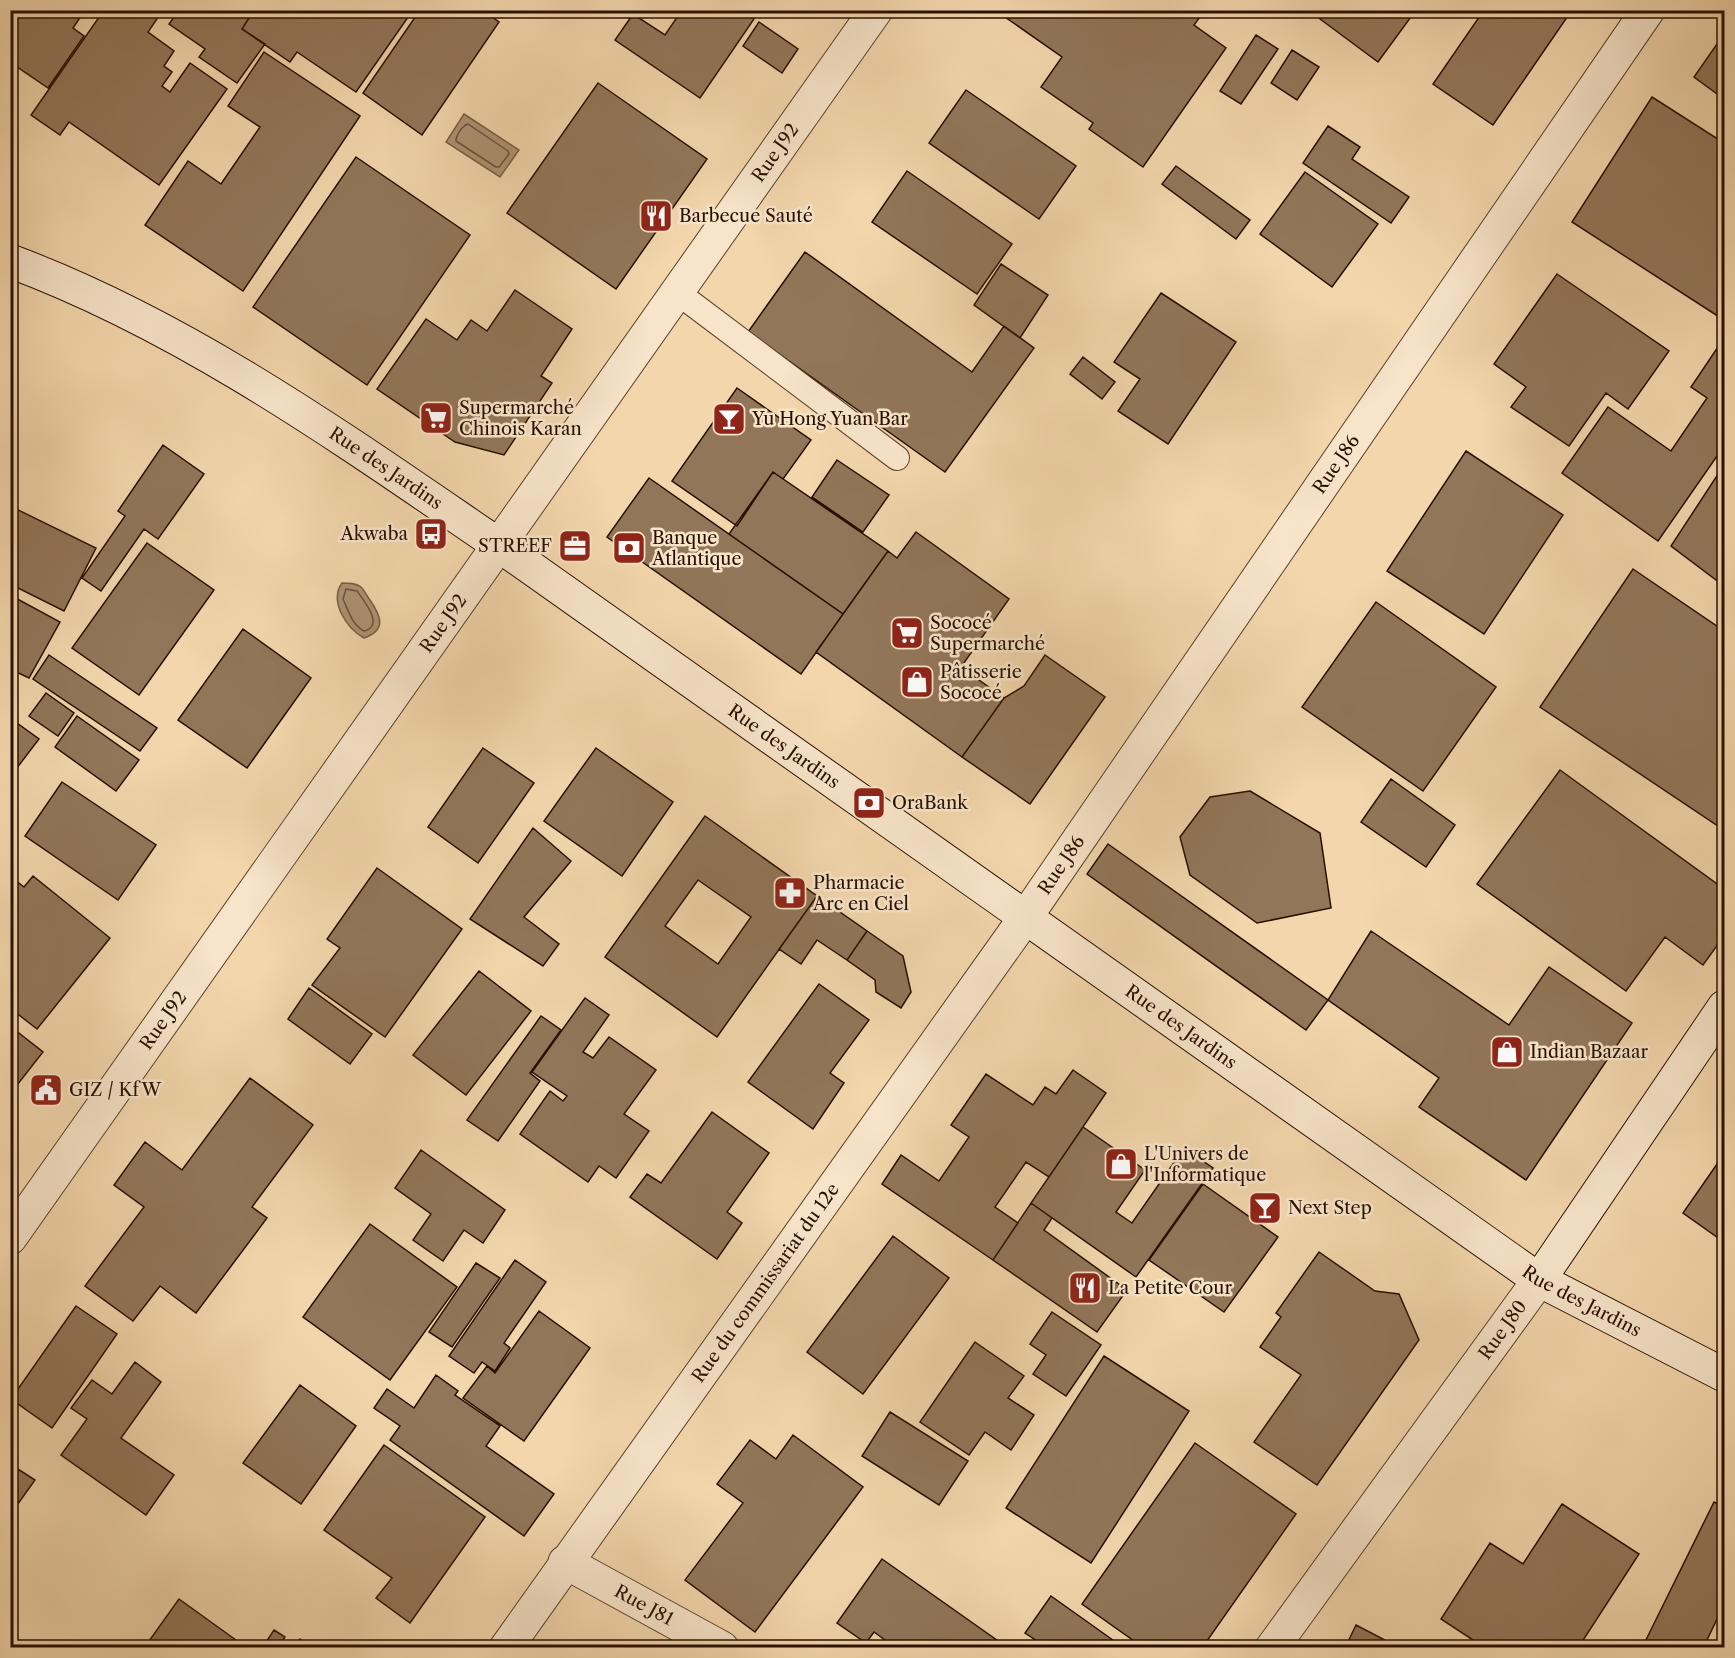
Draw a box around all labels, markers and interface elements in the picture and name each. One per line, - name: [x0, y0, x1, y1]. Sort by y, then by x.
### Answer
- street label: Rue J92: [747, 119, 804, 186]
- restaurant icon: Barbecue Sauté: [638, 198, 674, 234]
- place label: Barbecue Sauté: [679, 205, 813, 227]
- place label: Supermarché Chinois Karan: [459, 397, 582, 440]
- supermarket icon: Supermarché Chinois Karan: [418, 400, 454, 436]
- bar icon: Yu Hong Yuan Bar: [711, 401, 747, 437]
- place label: Yu Hong Yuan Bar: [751, 408, 908, 430]
- street label: Rue des Jardins: [325, 422, 447, 514]
- street label: Rue J86: [1308, 430, 1364, 498]
- bus stop icon: Akwaba: [413, 516, 449, 552]
- place label: Akwaba: [339, 523, 408, 545]
- place label: Banque Atlantique: [651, 527, 742, 570]
- office icon: STREEF: [557, 528, 593, 564]
- bank icon: Banque Atlantique: [611, 530, 647, 566]
- place label: STREEF: [478, 535, 552, 557]
- street label: Rue J92: [415, 590, 472, 657]
- place label: Sococé Supermarché: [930, 612, 1045, 655]
- supermarket icon: Sococé Supermarché: [889, 615, 925, 651]
- place label: Pâtisserie Sococé: [940, 661, 1022, 704]
- shop icon: Pâtisserie Sococé: [899, 664, 935, 700]
- street label: Rue des Jardins: [724, 700, 844, 793]
- bank icon: OraBank: [851, 785, 887, 821]
- place label: OraBank: [892, 792, 969, 814]
- street label: Rue J86: [1033, 831, 1089, 899]
- place label: Pharmacie Arc en Ciel: [812, 872, 909, 915]
- pharmacy icon: Pharmacie Arc en Ciel: [772, 875, 808, 911]
- street label: Rue des Jardins: [1121, 980, 1241, 1074]
- street label: Rue J92: [135, 987, 191, 1054]
- shop icon: Indian Bazaar: [1489, 1034, 1525, 1070]
- place label: Indian Bazaar: [1530, 1041, 1648, 1063]
- public building icon: GIZ / KfW: [28, 1072, 64, 1108]
- place label: GIZ / KfW: [69, 1079, 163, 1101]
- place label: L'Univers de l'Informatique: [1144, 1143, 1266, 1186]
- shop icon: L'Univers de l'Informatique: [1103, 1146, 1139, 1182]
- street label: Rue du commissariat du 12e: [687, 1179, 844, 1387]
- bar icon: Next Step: [1247, 1190, 1283, 1226]
- place label: Next Step: [1288, 1197, 1372, 1219]
- street label: Rue des Jardins: [1518, 1261, 1645, 1342]
- restaurant icon: La Petite Cour: [1067, 1270, 1103, 1306]
- place label: La Petite Cour: [1108, 1277, 1232, 1299]
- street label: Rue J80: [1474, 1296, 1532, 1364]
- street label: Rue J81: [611, 1580, 678, 1630]

